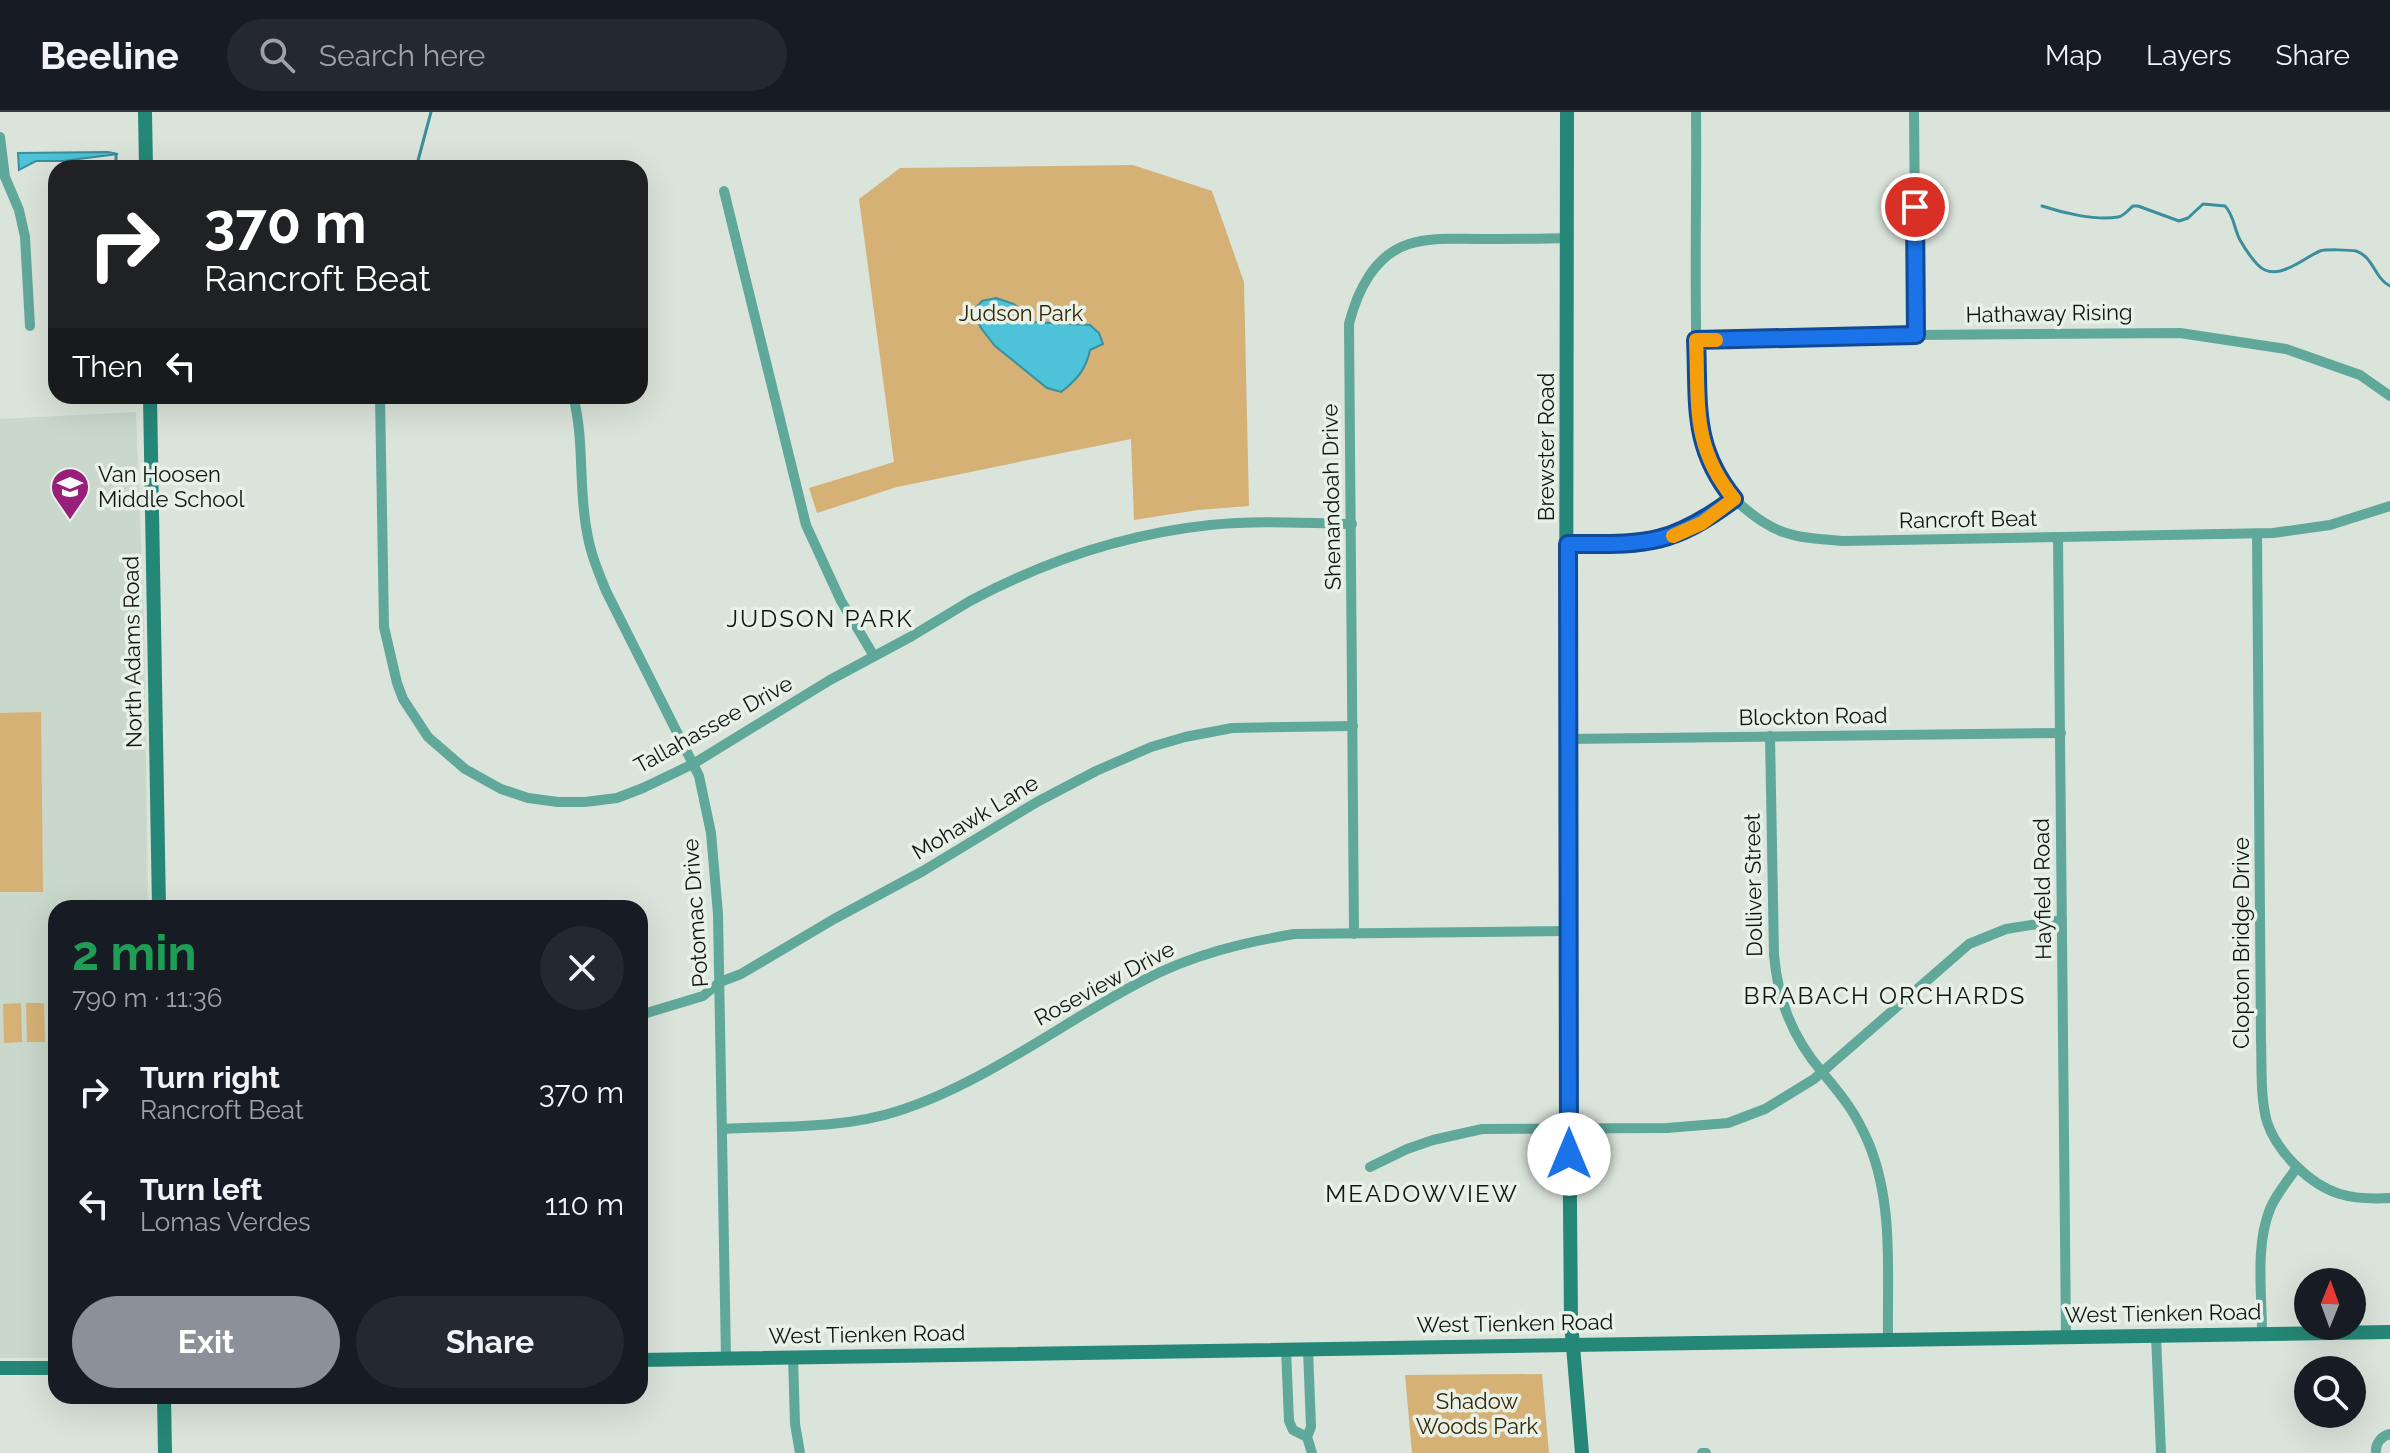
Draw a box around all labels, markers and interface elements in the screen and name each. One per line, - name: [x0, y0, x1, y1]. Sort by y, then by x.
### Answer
- search box: [227, 19, 787, 91]
- text: Beeline: [40, 33, 179, 78]
- icon: search: [255, 33, 299, 77]
- text: Search here: [319, 38, 485, 73]
- text: Map: [2045, 39, 2102, 72]
- text: Layers: [2146, 39, 2232, 72]
- text: Share: [2276, 39, 2350, 72]
- pin: [1881, 173, 1949, 241]
- icon: arrive: [1893, 185, 1937, 229]
- text: 370 m: [204, 190, 367, 256]
- icon: right: [72, 192, 176, 296]
- text: Rancroft Beat: [204, 257, 431, 299]
- street label: Hathaway Rising: [1965, 299, 2133, 327]
- park label: Judson Park: [959, 300, 1083, 326]
- icon: left: [159, 344, 203, 388]
- text: Then: [72, 349, 143, 384]
- street label: Brewster Road: [1533, 373, 1559, 521]
- street label: Shenandoah Drive: [1316, 403, 1346, 590]
- place label: Van Hoosen Middle School: [98, 461, 244, 512]
- school or university icon: Van Hoosen Middle School: [49, 466, 91, 521]
- street label: Rancroft Beat: [1899, 505, 2038, 533]
- street label: North Adams Road: [117, 556, 147, 748]
- district label: JUDSON PARK: [726, 604, 914, 633]
- street label: Tallahassee Drive: [629, 670, 797, 778]
- street label: Blockton Road: [1738, 702, 1888, 730]
- street label: Mohawk Lane: [907, 769, 1043, 865]
- street label: Dolliver Street: [1739, 812, 1767, 957]
- street label: Hayfield Road: [2028, 818, 2056, 960]
- street label: Clopton Bridge Drive: [2228, 837, 2254, 1049]
- street label: Potomac Drive: [677, 838, 713, 988]
- text: 2 min: [72, 925, 197, 981]
- button: close: [540, 926, 624, 1010]
- street label: Roseview Drive: [1030, 935, 1179, 1031]
- district label: BRABACH ORCHARDS: [1744, 981, 2026, 1010]
- text: 790 m · 11:36: [72, 983, 222, 1013]
- text: Turn right: [140, 1060, 280, 1095]
- icon: right: [72, 1070, 116, 1114]
- text: 370 m: [539, 1075, 624, 1110]
- text: Rancroft Beat: [140, 1095, 304, 1125]
- position arrow: [1527, 1112, 1611, 1196]
- text: Turn left: [140, 1172, 262, 1207]
- district label: MEADOWVIEW: [1325, 1179, 1519, 1208]
- icon: left: [72, 1182, 116, 1226]
- text: 110 m: [545, 1187, 624, 1222]
- text: Lomas Verdes: [140, 1207, 311, 1237]
- north arrow: [2294, 1268, 2366, 1340]
- map controls: [2294, 1268, 2366, 1428]
- button: Exit: [72, 1296, 340, 1388]
- button: Share: [356, 1296, 624, 1388]
- street label: West Tienken Road: [2065, 1298, 2261, 1328]
- street label: West Tienken Road: [1417, 1308, 1613, 1338]
- street label: West Tienken Road: [769, 1319, 965, 1349]
- button: search: [2294, 1356, 2366, 1428]
- park label: Shadow Woods Park: [1416, 1388, 1539, 1439]

